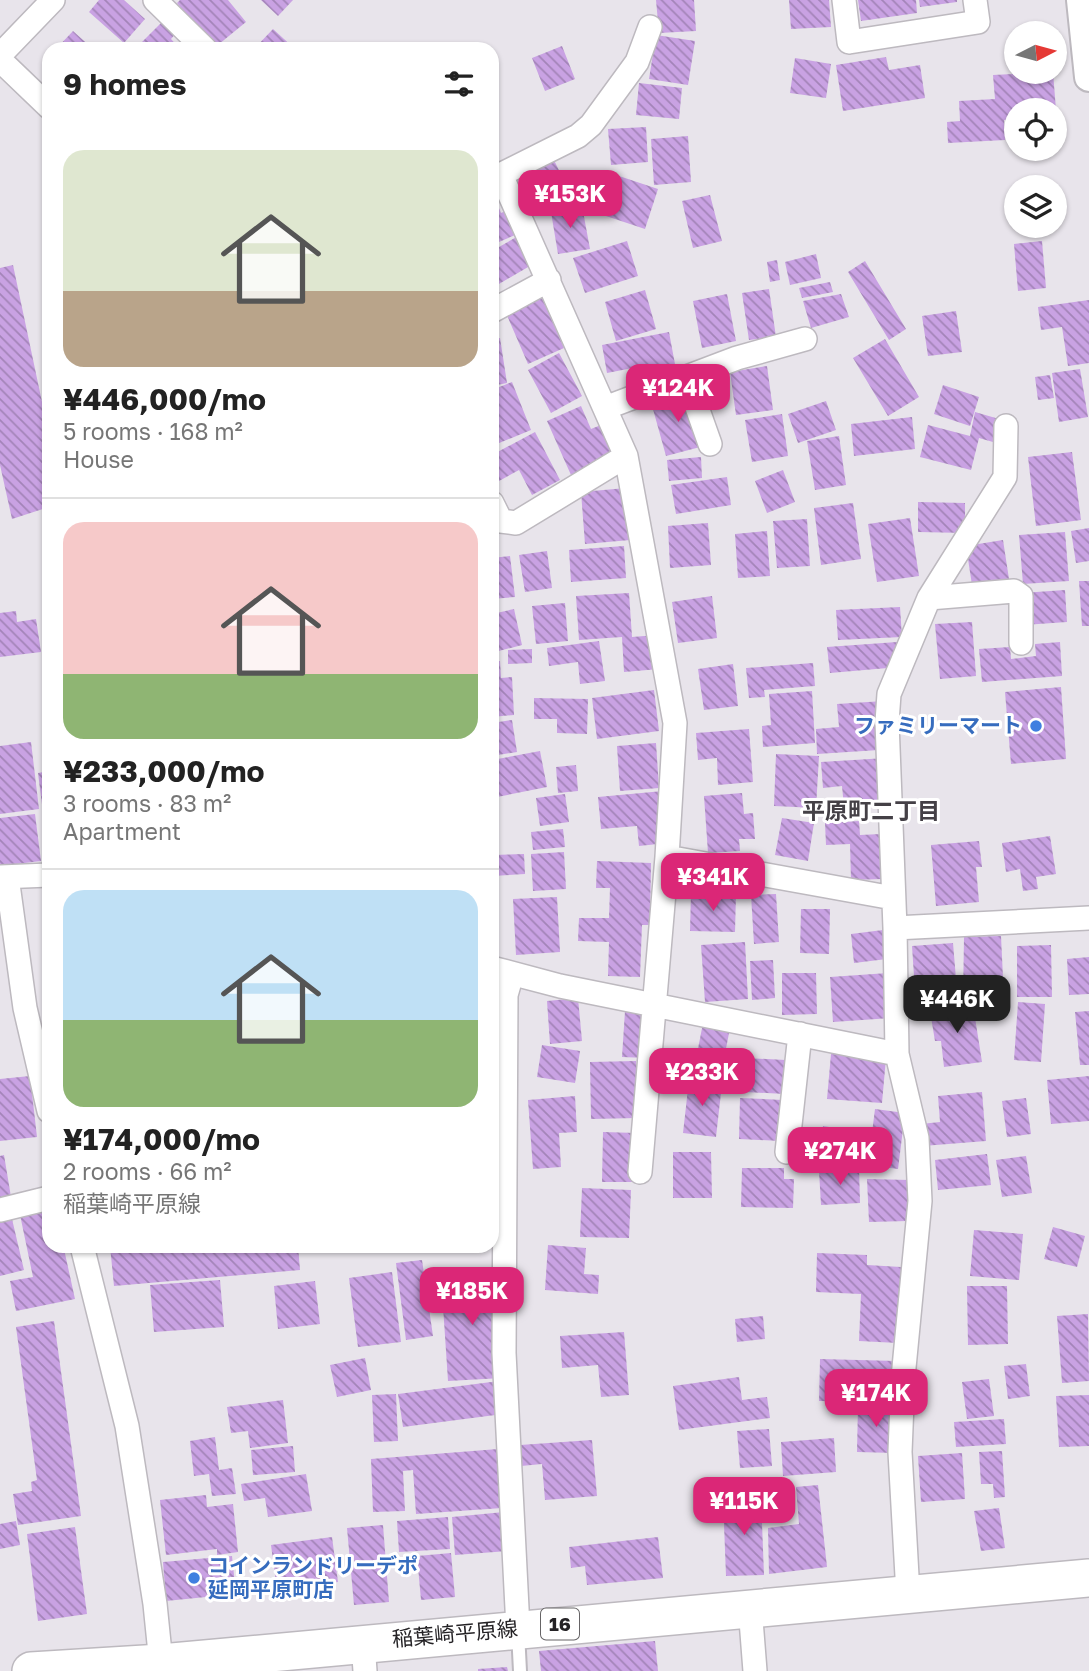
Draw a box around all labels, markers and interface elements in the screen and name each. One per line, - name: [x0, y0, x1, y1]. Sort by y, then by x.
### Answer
- north arrow: [1004, 21, 1068, 84]
- map controls: [1004, 21, 1067, 238]
- icon: filters: [440, 65, 478, 103]
- text: 9 homes: [63, 66, 186, 102]
- button: locate: [1004, 98, 1067, 161]
- pin: ¥153K: [521, 170, 619, 230]
- button: layers: [1004, 175, 1067, 238]
- text: ¥153K: [534, 179, 606, 207]
- icon: home: [208, 196, 334, 322]
- pin: ¥124K: [629, 364, 727, 424]
- text: ¥124K: [642, 373, 714, 401]
- text: ¥446,000/mo: [63, 381, 266, 417]
- text: 5 rooms · 168 m²: [63, 417, 243, 445]
- text: House: [63, 445, 134, 473]
- icon: home: [208, 568, 334, 694]
- place label: ファミリーマート: [854, 712, 1022, 738]
- marker: ファミリーマート: [1028, 718, 1044, 734]
- text: ¥233,000/mo: [63, 753, 264, 789]
- text: 3 rooms · 83 m²: [63, 789, 231, 817]
- district label: 平原町二丁目: [802, 796, 940, 824]
- text: Apartment: [63, 817, 181, 845]
- pin: ¥341K: [664, 853, 762, 913]
- text: ¥341K: [677, 862, 749, 890]
- icon: home: [208, 936, 334, 1062]
- pin: ¥446K: [908, 976, 1006, 1035]
- text: ¥446K: [919, 984, 995, 1012]
- pin: ¥233K: [653, 1048, 751, 1108]
- text: ¥233K: [665, 1057, 739, 1085]
- text: ¥174,000/mo: [63, 1121, 260, 1157]
- pin: ¥274K: [791, 1128, 889, 1187]
- text: ¥274K: [804, 1136, 876, 1164]
- text: 2 rooms · 66 m²: [63, 1157, 232, 1185]
- text: 稲葉崎平原線: [63, 1189, 201, 1217]
- pin: ¥185K: [423, 1268, 521, 1327]
- text: ¥185K: [436, 1276, 508, 1304]
- pin: ¥174K: [827, 1370, 925, 1429]
- text: ¥174K: [841, 1378, 911, 1406]
- pin: ¥115K: [695, 1478, 793, 1537]
- text: ¥115K: [709, 1486, 779, 1514]
- place label: コインランドリーデポ 延岡平原町店: [208, 1552, 418, 1602]
- marker: コインランドリーデポ 延岡平原町店: [186, 1570, 202, 1586]
- road number: 16: [541, 1608, 579, 1640]
- street label: 稲葉崎平原線: [391, 1615, 519, 1651]

